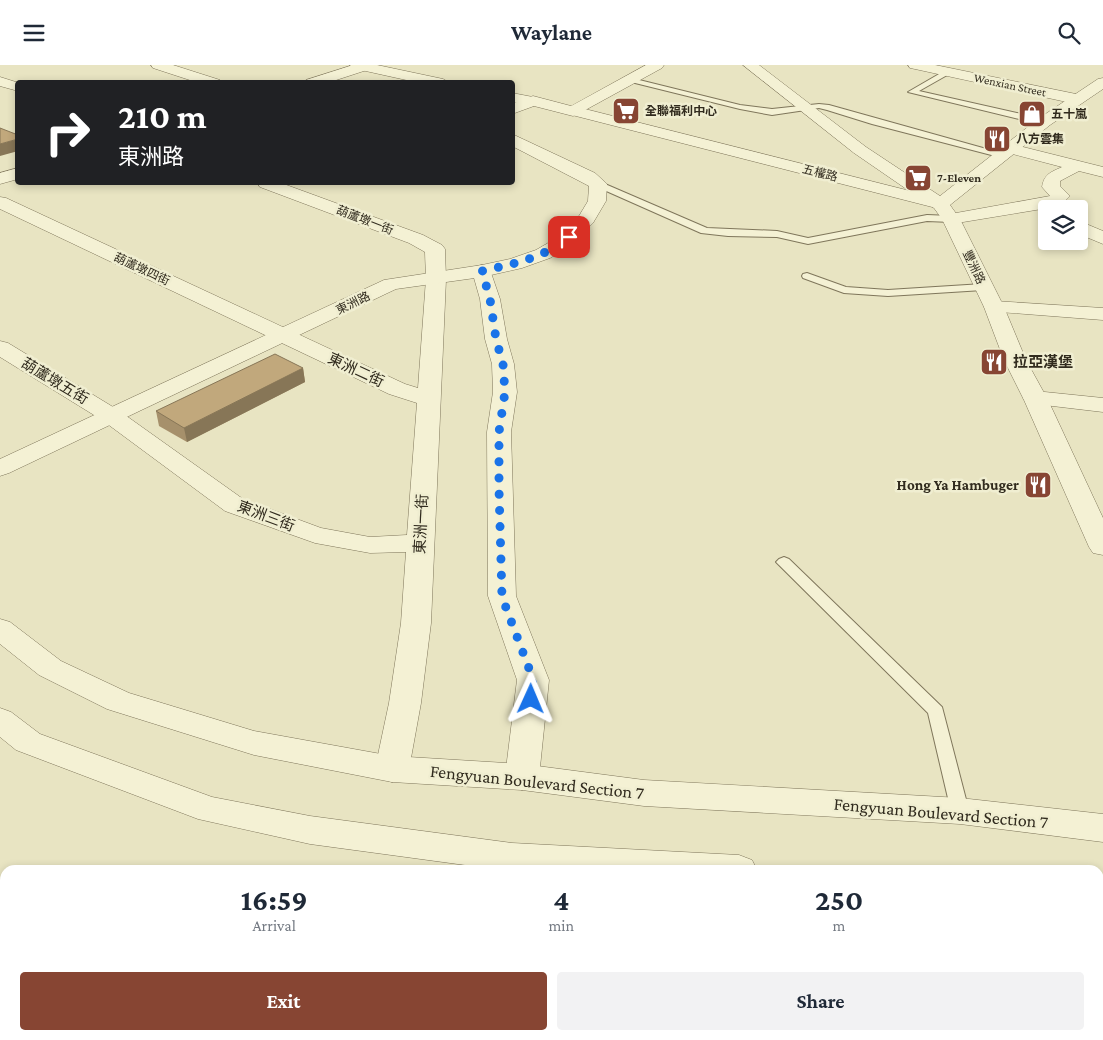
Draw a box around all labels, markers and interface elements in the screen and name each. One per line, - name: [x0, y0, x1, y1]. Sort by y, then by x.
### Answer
- icon: menu: [20, 19, 48, 47]
- icon: search: [1055, 19, 1083, 47]
- text: Waylane: [511, 20, 592, 45]
- street label: Wenxian Street: [973, 71, 1048, 100]
- supermarket icon: 全聯福利中心: [611, 96, 641, 126]
- text: 210 m: [118, 97, 207, 136]
- shop icon: 五十嵐: [1017, 99, 1047, 129]
- icon: right: [35, 100, 100, 165]
- place label: 全聯福利中心: [645, 104, 717, 118]
- place label: 五十嵐: [1051, 107, 1087, 121]
- restaurant icon: 八方雲集: [982, 124, 1012, 154]
- place label: 八方雲集: [1016, 132, 1064, 146]
- text: 東洲路: [118, 144, 184, 169]
- street label: 五權路: [801, 162, 839, 184]
- supermarket icon: 7-Eleven: [903, 163, 933, 193]
- place label: 7-Eleven: [937, 171, 981, 185]
- map controls: [1038, 200, 1088, 250]
- button: layers: [1038, 200, 1088, 250]
- street label: 葫蘆墩一街: [334, 203, 396, 237]
- pin: [548, 216, 590, 258]
- icon: arrive: [555, 223, 583, 251]
- street label: 豐洲路: [960, 248, 988, 286]
- street label: 葫蘆墩四街: [112, 250, 172, 288]
- street label: 東洲路: [334, 289, 372, 317]
- restaurant icon: 拉亞漢堡: [979, 347, 1009, 377]
- street label: 東洲二街: [325, 349, 387, 390]
- place label: 拉亞漢堡: [1013, 353, 1073, 370]
- street label: 葫蘆墩五街: [19, 354, 92, 407]
- restaurant icon: Hong Ya Hambuger: [1023, 470, 1053, 500]
- place label: Hong Ya Hambuger: [897, 477, 1019, 493]
- street label: 東洲一街: [410, 494, 431, 554]
- street label: 東洲三街: [235, 497, 297, 534]
- position arrow: [504, 672, 556, 724]
- street label: Fengyuan Boulevard Section 7: [429, 761, 645, 803]
- street label: Fengyuan Boulevard Section 7: [833, 794, 1049, 832]
- text: 16:59: [241, 883, 308, 916]
- text: 4: [553, 883, 569, 916]
- text: 250: [815, 883, 863, 916]
- text: Arrival: [252, 917, 296, 934]
- text: min: [548, 917, 574, 934]
- text: m: [833, 917, 845, 934]
- button: Exit: [20, 972, 547, 1030]
- button: Share: [557, 972, 1084, 1030]

